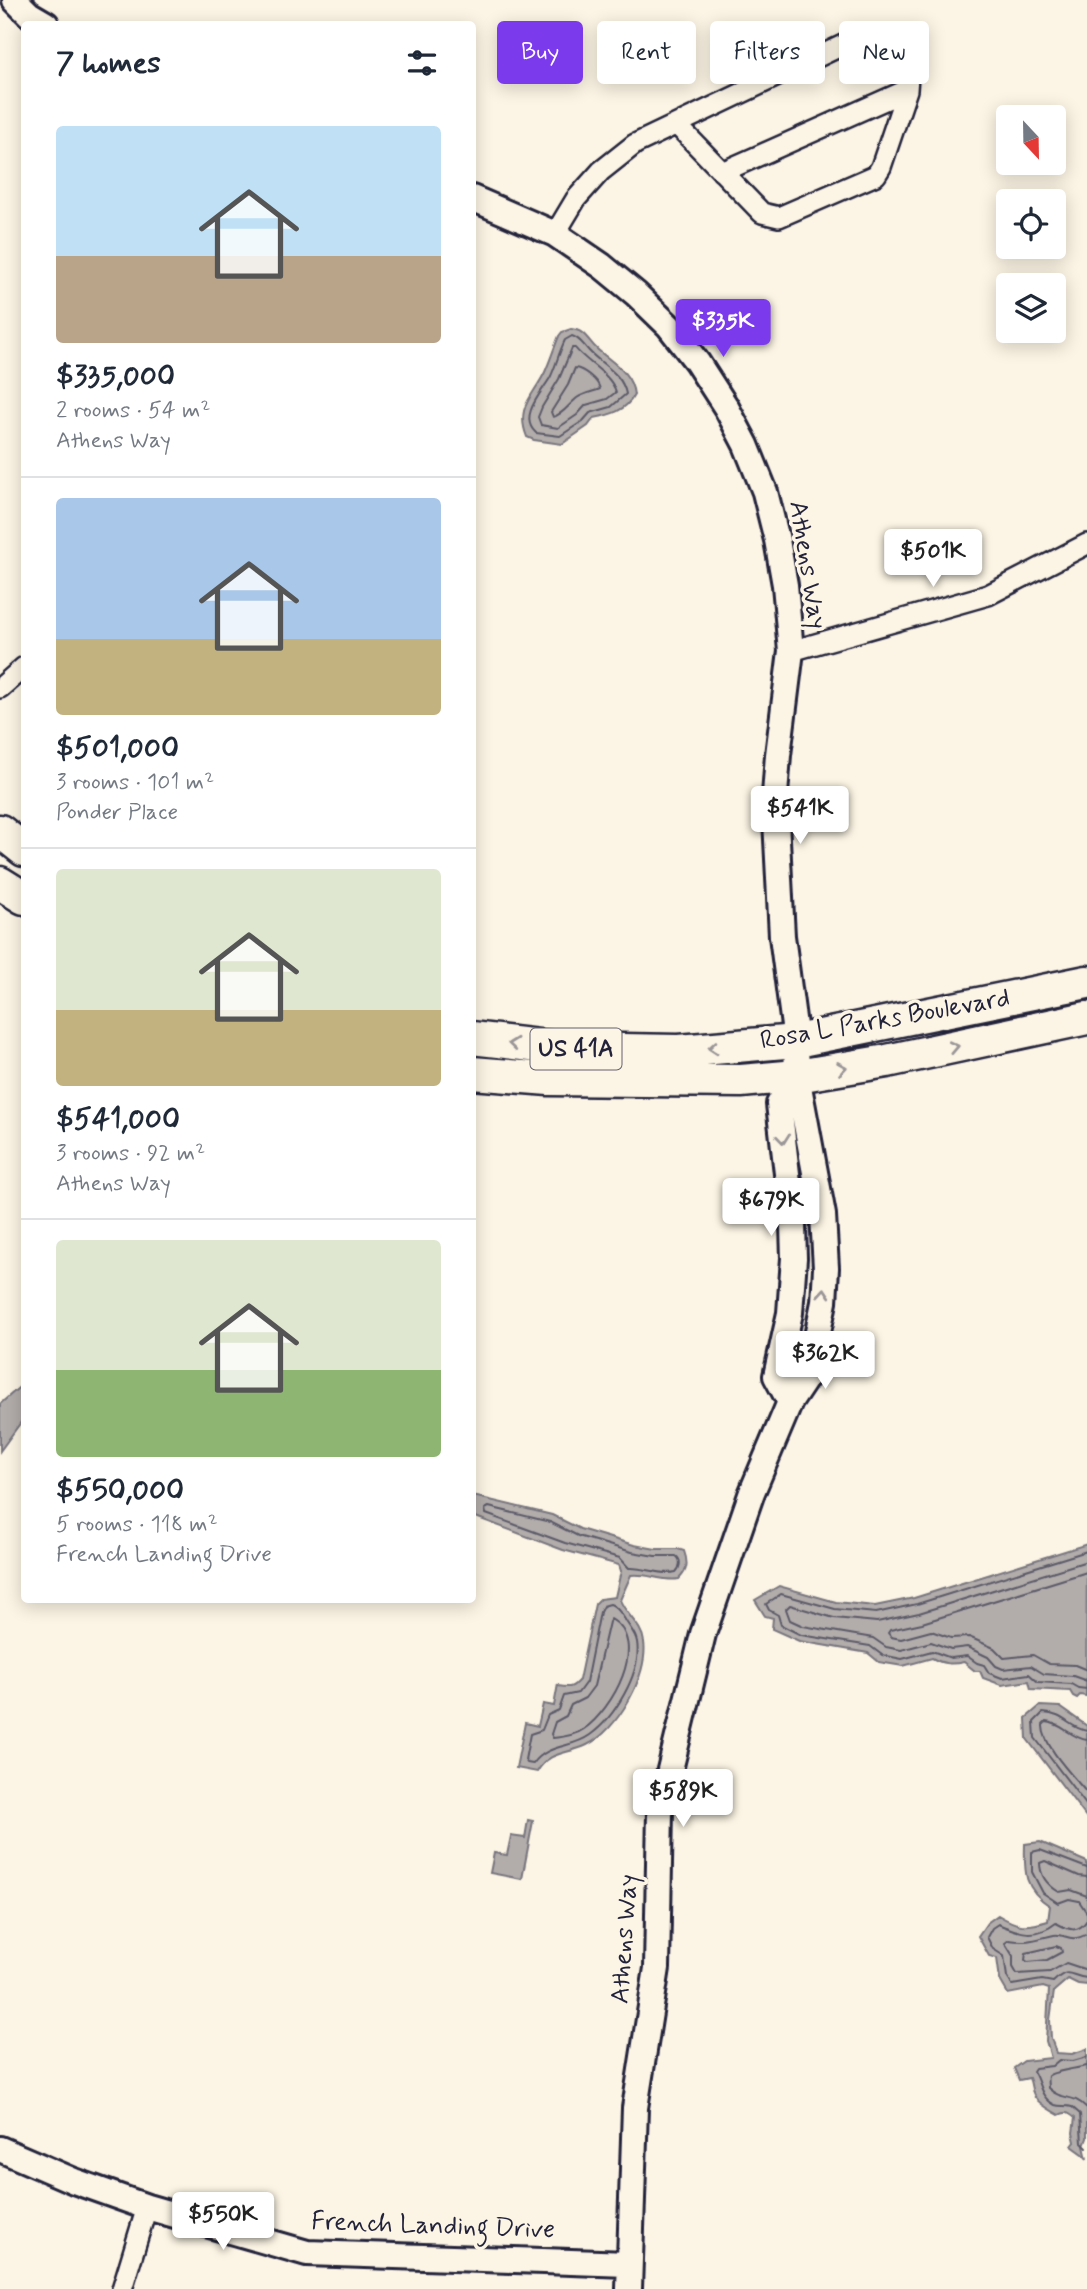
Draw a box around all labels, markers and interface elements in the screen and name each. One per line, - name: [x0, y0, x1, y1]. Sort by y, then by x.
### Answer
- chip: Buy: [497, 21, 583, 84]
- chip: Rent: [597, 21, 696, 84]
- chip: Filters: [710, 21, 825, 84]
- chip: New: [839, 21, 929, 84]
- text: 7 homes: [56, 44, 161, 83]
- icon: filters: [403, 44, 441, 82]
- north arrow: [996, 105, 1066, 175]
- map controls: [996, 105, 1066, 343]
- icon: home: [186, 171, 312, 297]
- button: locate: [996, 189, 1066, 259]
- button: layers: [996, 273, 1066, 343]
- pin: $335K: [674, 300, 772, 359]
- text: $335K: [692, 307, 754, 337]
- text: $335,000: [56, 357, 175, 396]
- text: 2 rooms · 54 m²: [56, 396, 210, 426]
- text: Athens Way: [56, 426, 171, 456]
- street label: Athens Way: [780, 498, 834, 632]
- pin: $501K: [884, 530, 982, 589]
- text: $501K: [900, 537, 966, 567]
- icon: home: [186, 543, 312, 669]
- text: $501,000: [56, 729, 179, 768]
- text: 3 rooms · 101 m²: [56, 768, 214, 798]
- pin: $541K: [751, 786, 849, 846]
- text: $541K: [767, 794, 833, 824]
- text: Ponder Place: [56, 798, 178, 828]
- icon: home: [186, 914, 312, 1040]
- street label: Rosa L Parks Boulevard: [757, 981, 1013, 1059]
- road number: US 41A: [530, 1028, 622, 1070]
- one-way arrow: [507, 1036, 519, 1051]
- one-way arrow: [707, 1040, 718, 1055]
- one-way arrow: [948, 1040, 960, 1055]
- one-way arrow: [836, 1061, 848, 1076]
- text: $541,000: [56, 1100, 180, 1139]
- one-way arrow: [776, 1133, 791, 1144]
- text: 3 rooms · 92 m²: [56, 1139, 205, 1169]
- text: Athens Way: [56, 1169, 171, 1199]
- pin: $679K: [722, 1178, 820, 1238]
- text: $679K: [738, 1186, 804, 1216]
- icon: home: [186, 1285, 312, 1411]
- one-way arrow: [816, 1287, 831, 1298]
- pin: $362K: [776, 1332, 874, 1391]
- text: $362K: [792, 1339, 858, 1369]
- text: $550,000: [56, 1471, 184, 1510]
- text: 5 rooms · 118 m²: [56, 1510, 218, 1540]
- text: French Landing Drive: [56, 1540, 272, 1570]
- pin: $589K: [634, 1770, 732, 1829]
- text: $589K: [649, 1777, 717, 1807]
- street label: Athens Way: [604, 1873, 646, 2005]
- pin: $550K: [174, 2192, 272, 2252]
- text: $550K: [188, 2200, 258, 2230]
- street label: French Landing Drive: [310, 2205, 555, 2250]

